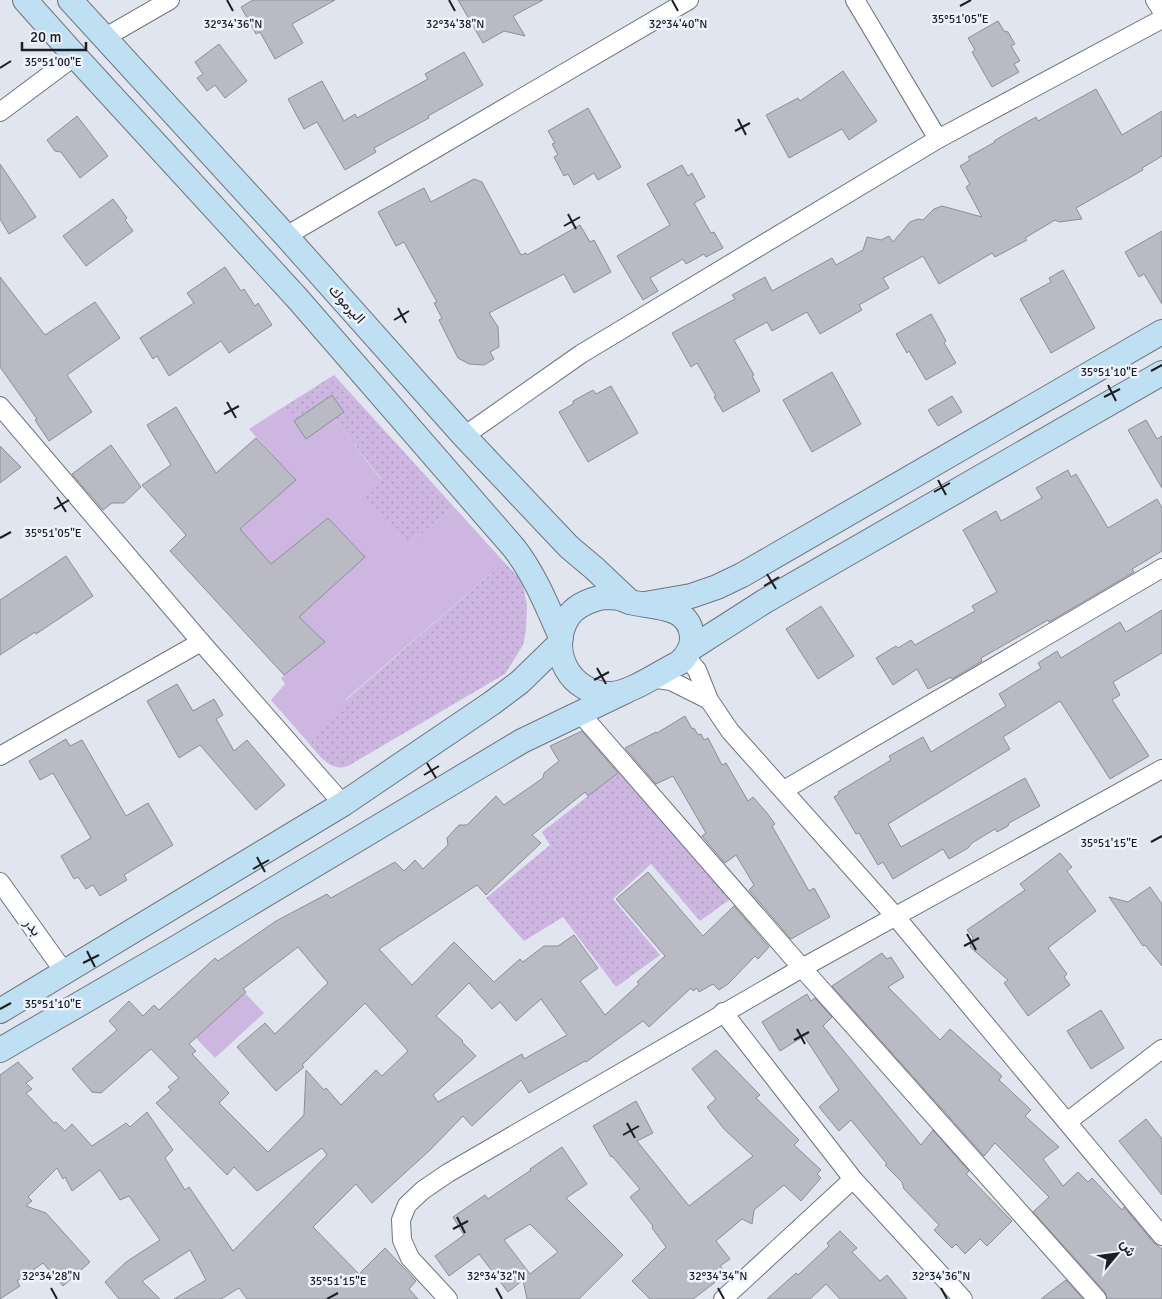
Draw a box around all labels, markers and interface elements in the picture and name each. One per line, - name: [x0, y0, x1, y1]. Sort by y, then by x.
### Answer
- text: 35°51'05"E: [931, 12, 989, 27]
- text: 32°34'36"N: [204, 17, 262, 32]
- text: 32°34'38"N: [426, 17, 484, 32]
- text: 32°34'40"N: [649, 17, 707, 32]
- scale bar: [22, 20, 86, 52]
- text: 20 m: [30, 28, 61, 46]
- text: 35°51'00"E: [24, 55, 82, 70]
- street label: اليرموك: [325, 281, 369, 327]
- text: 35°51'10"E: [1080, 365, 1138, 380]
- text: 35°51'05"E: [24, 526, 82, 541]
- text: 35°51'15"E: [1080, 836, 1138, 851]
- street label: بدر: [20, 914, 45, 939]
- text: 35°51'10"E: [24, 997, 82, 1012]
- north arrow: [1092, 1229, 1142, 1279]
- text: ش: [1116, 1236, 1140, 1260]
- text: 32°34'28"N: [22, 1269, 80, 1284]
- text: 32°34'32"N: [467, 1269, 525, 1284]
- text: 32°34'34"N: [689, 1269, 747, 1284]
- text: 32°34'36"N: [912, 1269, 970, 1284]
- text: 35°51'15"E: [309, 1274, 367, 1289]

